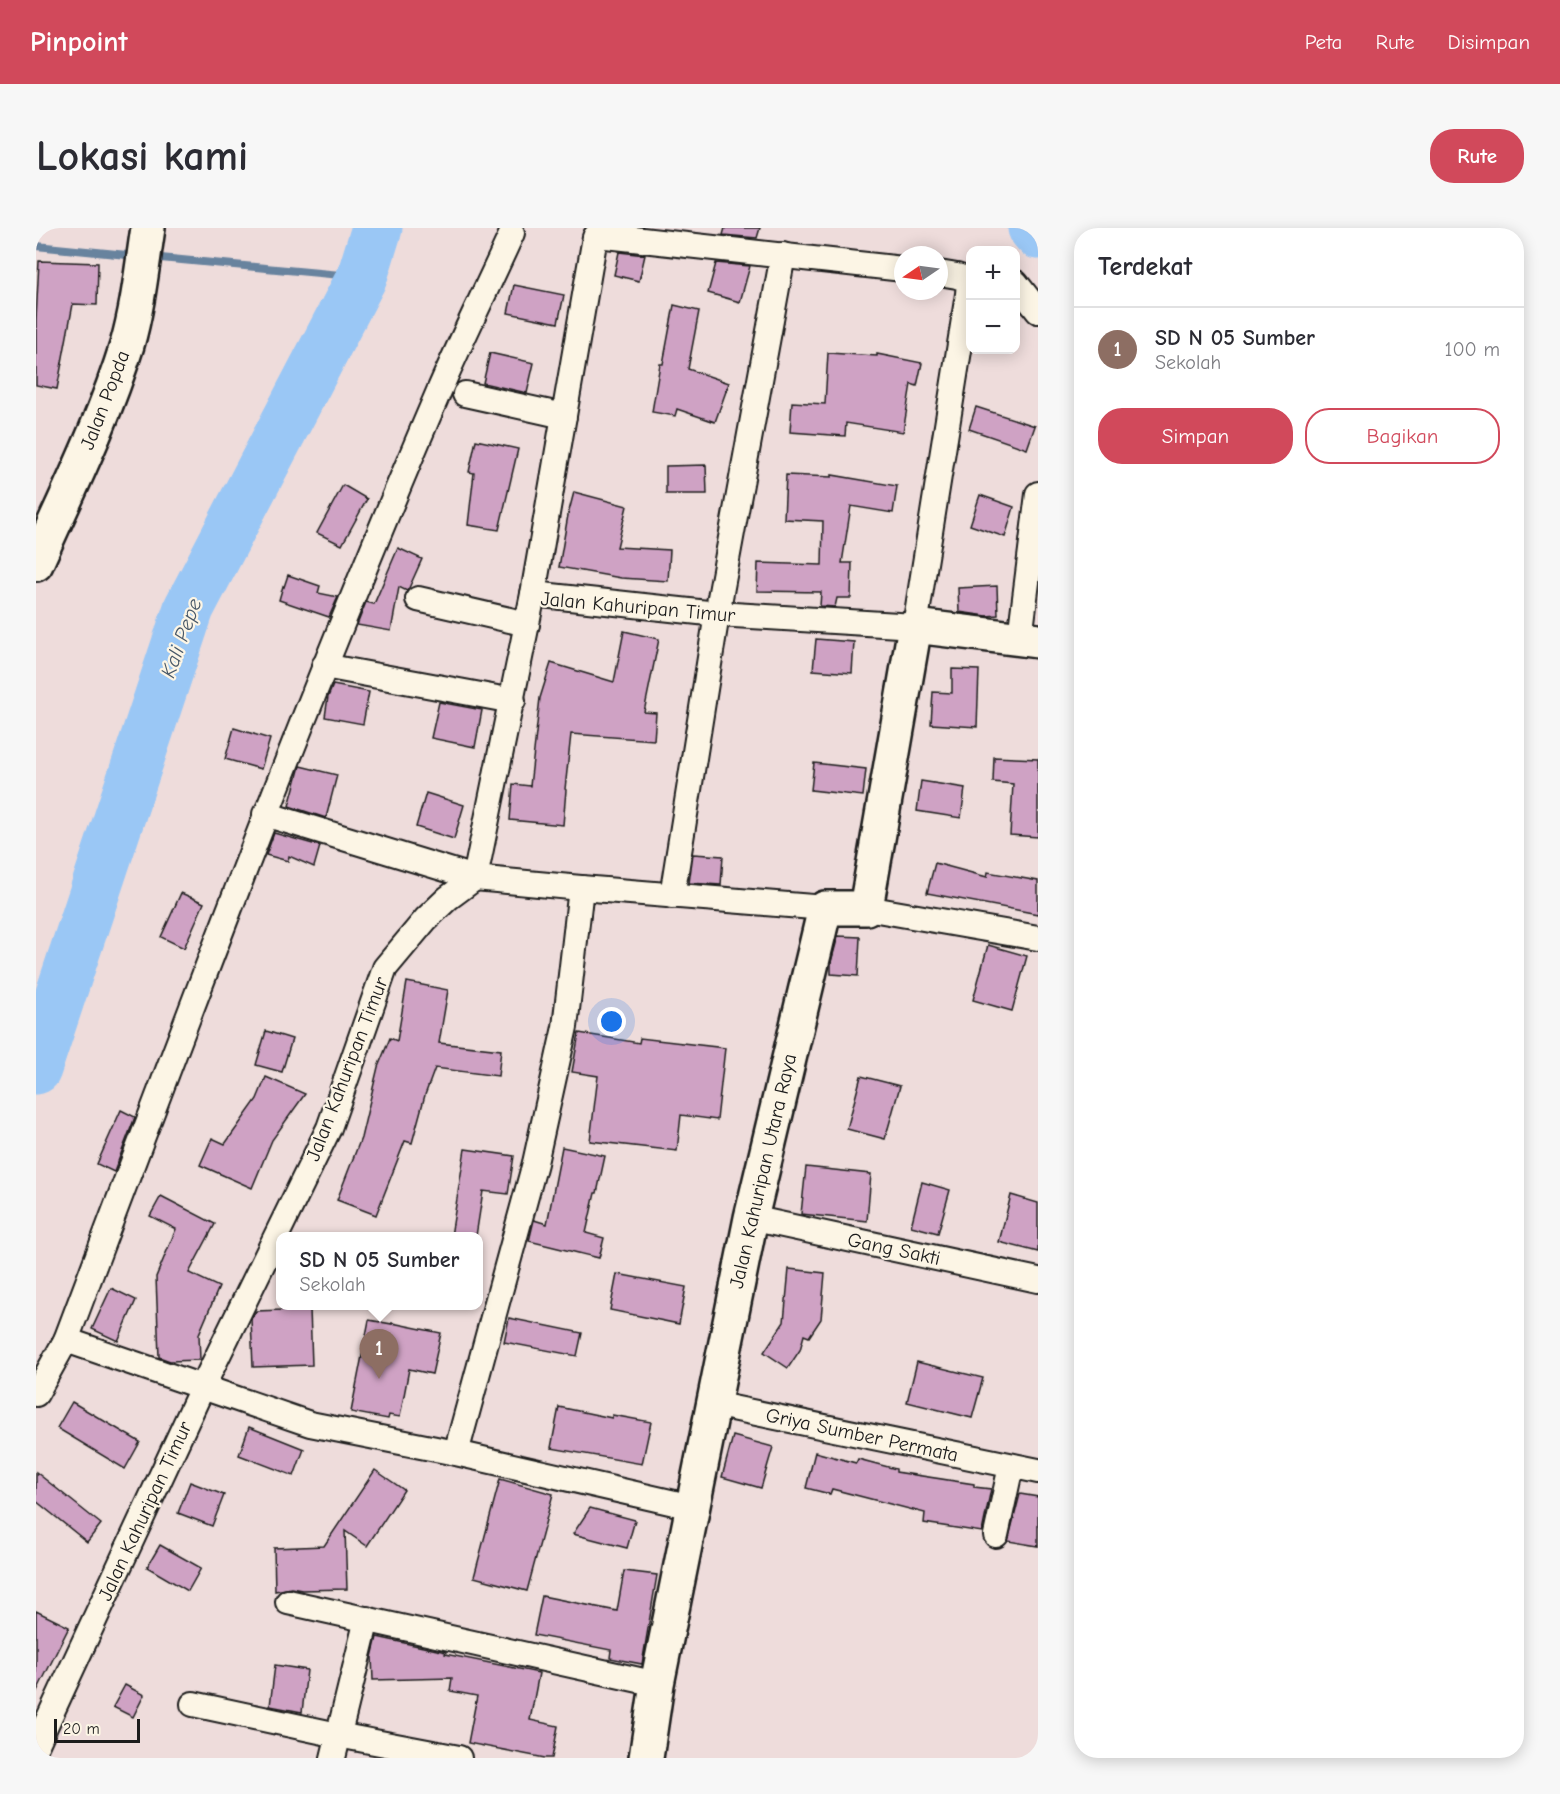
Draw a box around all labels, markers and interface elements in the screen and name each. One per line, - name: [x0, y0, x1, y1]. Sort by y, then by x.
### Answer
- text: Pinpoint: [30, 26, 128, 58]
- text: Peta: [1305, 30, 1342, 54]
- text: Rute: [1375, 30, 1415, 54]
- text: Disimpan: [1448, 30, 1530, 54]
- button: Rute: [1430, 129, 1524, 183]
- text: Lokasi kami: [36, 132, 248, 181]
- north arrow: [894, 246, 948, 300]
- map controls: [966, 246, 1020, 354]
- button: +: [966, 246, 1020, 300]
- text: Terdekat: [1098, 252, 1192, 282]
- button: −: [966, 300, 1020, 354]
- text: SD N 05 Sumber: [1155, 325, 1315, 351]
- text: 1: [1114, 338, 1121, 361]
- text: 100 m: [1445, 338, 1500, 361]
- street label: Jalan Popda: [76, 347, 134, 453]
- text: Sekolah: [1155, 351, 1221, 374]
- button: Simpan: [1098, 408, 1293, 464]
- button: Bagikan: [1305, 408, 1500, 464]
- street label: Jalan Kahuripan Timur: [540, 587, 736, 627]
- water label: Kali Pepe: [156, 595, 207, 681]
- street label: Jalan Kahuripan Timur: [301, 974, 393, 1164]
- your location: [597, 1007, 626, 1036]
- street label: Jalan Kahuripan Utara Raya: [725, 1051, 801, 1291]
- street label: Gang Sakti: [845, 1228, 943, 1270]
- popup: [276, 1232, 483, 1310]
- text: SD N 05 Sumber: [300, 1247, 459, 1273]
- text: Sekolah: [300, 1273, 366, 1296]
- pin: 1: [360, 1330, 398, 1379]
- street label: Griya Sumber Permata: [764, 1403, 960, 1467]
- street label: Jalan Kahuripan Timur: [93, 1418, 197, 1604]
- scale bar: [54, 1716, 140, 1744]
- text: 20 m: [63, 1720, 100, 1738]

